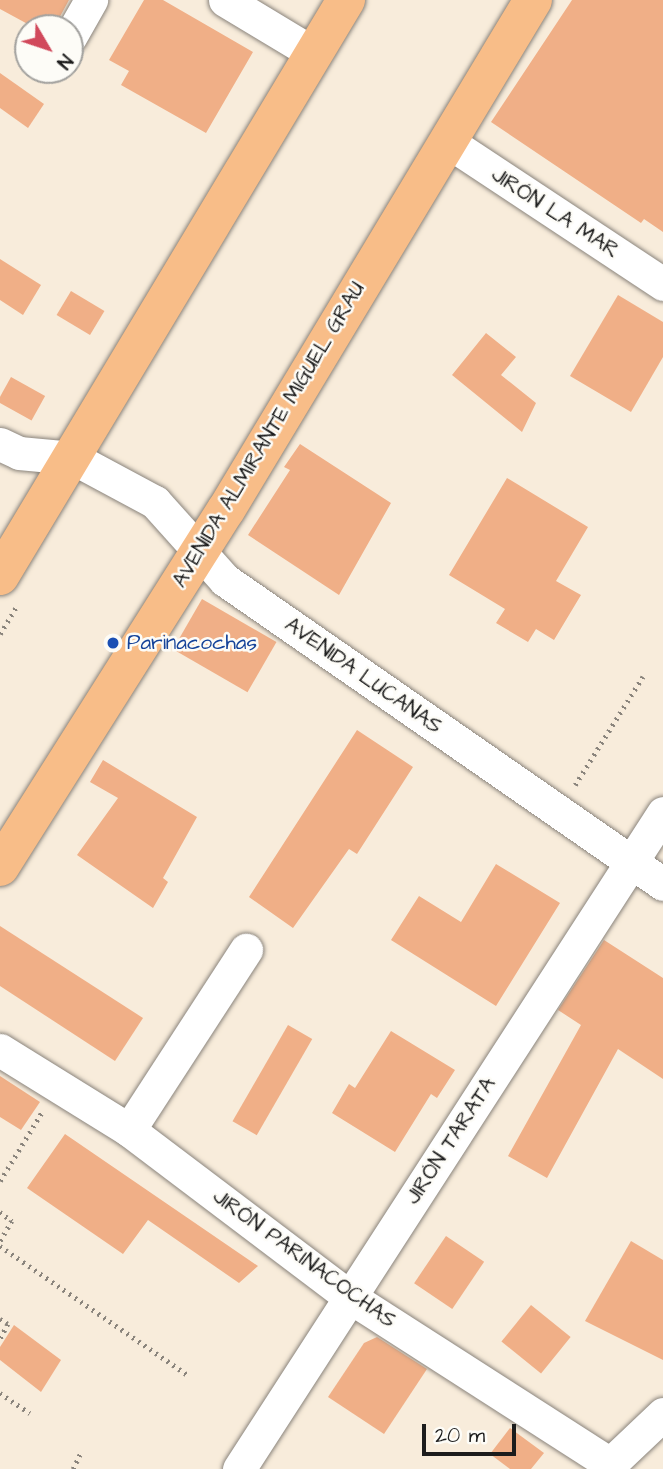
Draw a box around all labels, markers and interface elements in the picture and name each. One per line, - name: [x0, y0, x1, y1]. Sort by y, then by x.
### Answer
- north arrow: [14, 14, 84, 84]
- text: N: [50, 48, 78, 74]
- street label: JIRÓN LA MAR: [486, 162, 624, 264]
- street label: AVENIDA ALMIRANTE MIGUEL GRAU: [168, 278, 370, 592]
- street label: AVENIDA LUCANAS: [280, 612, 446, 740]
- place label: Parinacochas: [127, 630, 257, 656]
- marker: Parinacochas: [105, 635, 121, 651]
- street label: JIRÓN TARATA: [401, 1073, 501, 1209]
- street label: JIRÓN PARINACOCHAS: [208, 1184, 400, 1334]
- scale bar: [425, 1410, 520, 1454]
- text: 20 m: [435, 1421, 485, 1450]

